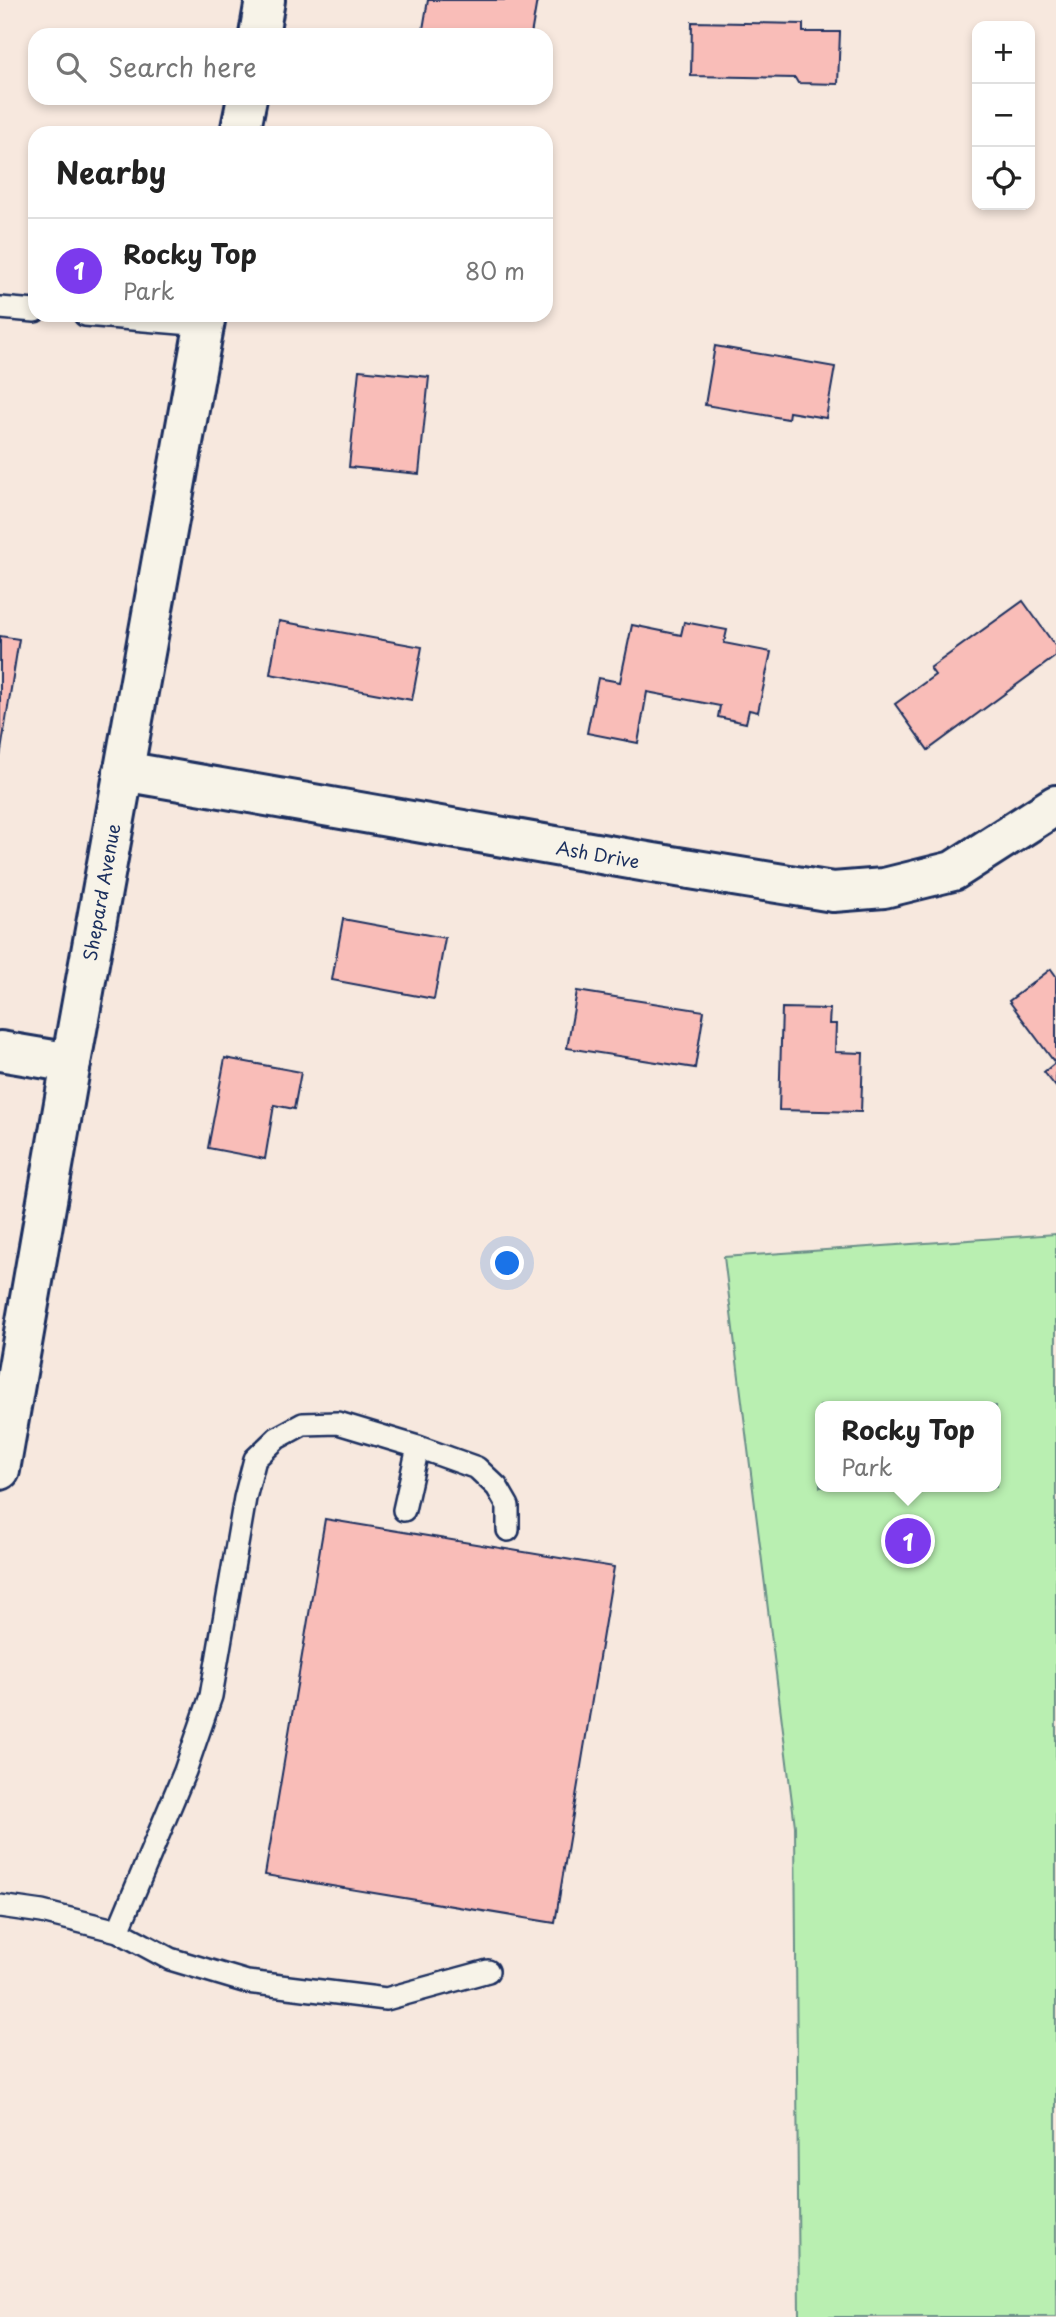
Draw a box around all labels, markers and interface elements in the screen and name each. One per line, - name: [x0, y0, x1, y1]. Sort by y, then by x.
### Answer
- map controls: [972, 21, 1035, 210]
- button: +: [972, 21, 1035, 84]
- search box: [28, 28, 553, 105]
- text: Search here: [108, 47, 257, 86]
- icon: search: [52, 48, 90, 86]
- button: −: [972, 84, 1035, 147]
- button: locate: [972, 147, 1035, 210]
- text: Nearby: [56, 149, 166, 194]
- text: Rocky Top: [123, 234, 257, 273]
- text: 1: [74, 253, 85, 288]
- text: 80 m: [465, 253, 525, 288]
- text: Park: [123, 273, 174, 308]
- street label: Shepard Avenue: [76, 821, 126, 963]
- street label: Ash Drive: [554, 833, 642, 875]
- your location: [490, 1246, 524, 1280]
- popup: [815, 1401, 1001, 1492]
- text: Rocky Top: [841, 1410, 975, 1449]
- text: Park: [841, 1449, 893, 1484]
- pin: 1: [885, 1515, 931, 1567]

